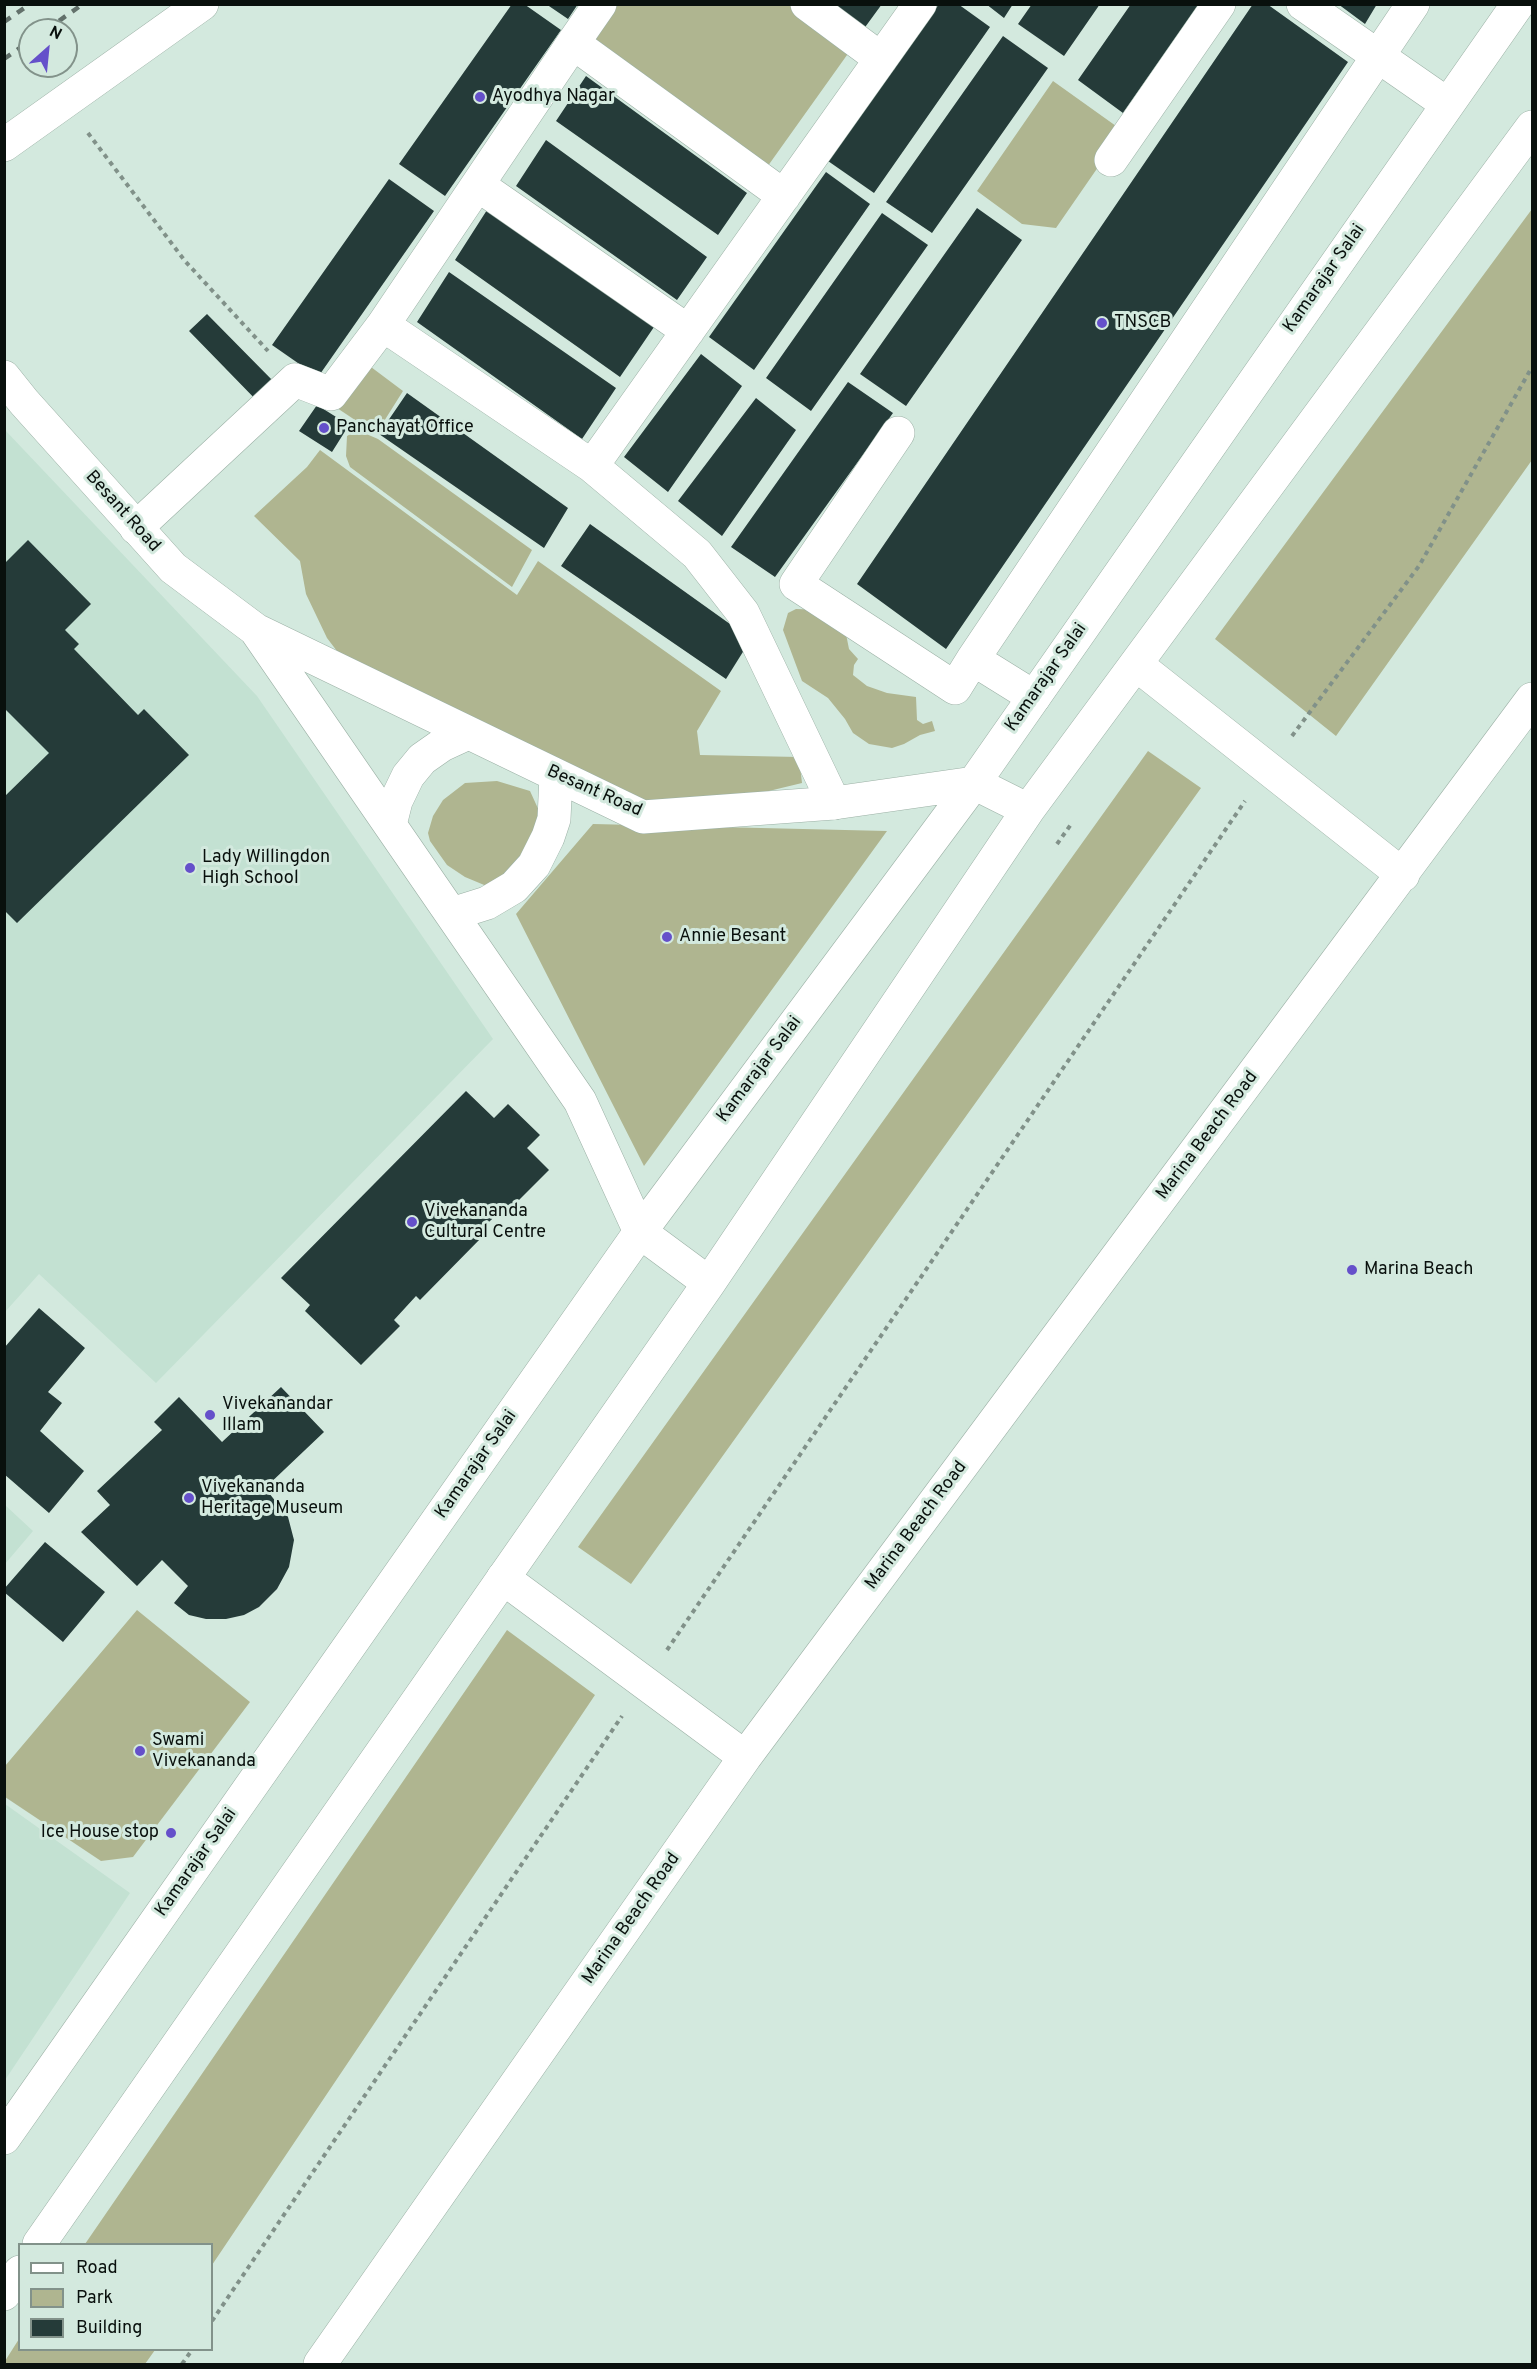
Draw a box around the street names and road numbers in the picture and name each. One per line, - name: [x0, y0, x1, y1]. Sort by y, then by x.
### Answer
- street label: Kamarajar Salai: [1280, 221, 1370, 337]
- street label: Besant Road: [80, 467, 164, 557]
- street label: Kamarajar Salai: [1002, 620, 1092, 736]
- street label: Besant Road: [543, 761, 645, 823]
- street label: Kamarajar Salai: [713, 1013, 807, 1127]
- street label: Marina Beach Road: [1153, 1067, 1263, 1205]
- street label: Kamarajar Salai: [432, 1407, 522, 1523]
- street label: Marina Beach Road: [862, 1457, 972, 1595]
- street label: Kamarajar Salai: [152, 1805, 242, 1921]
- street label: Marina Beach Road: [579, 1849, 685, 1989]

